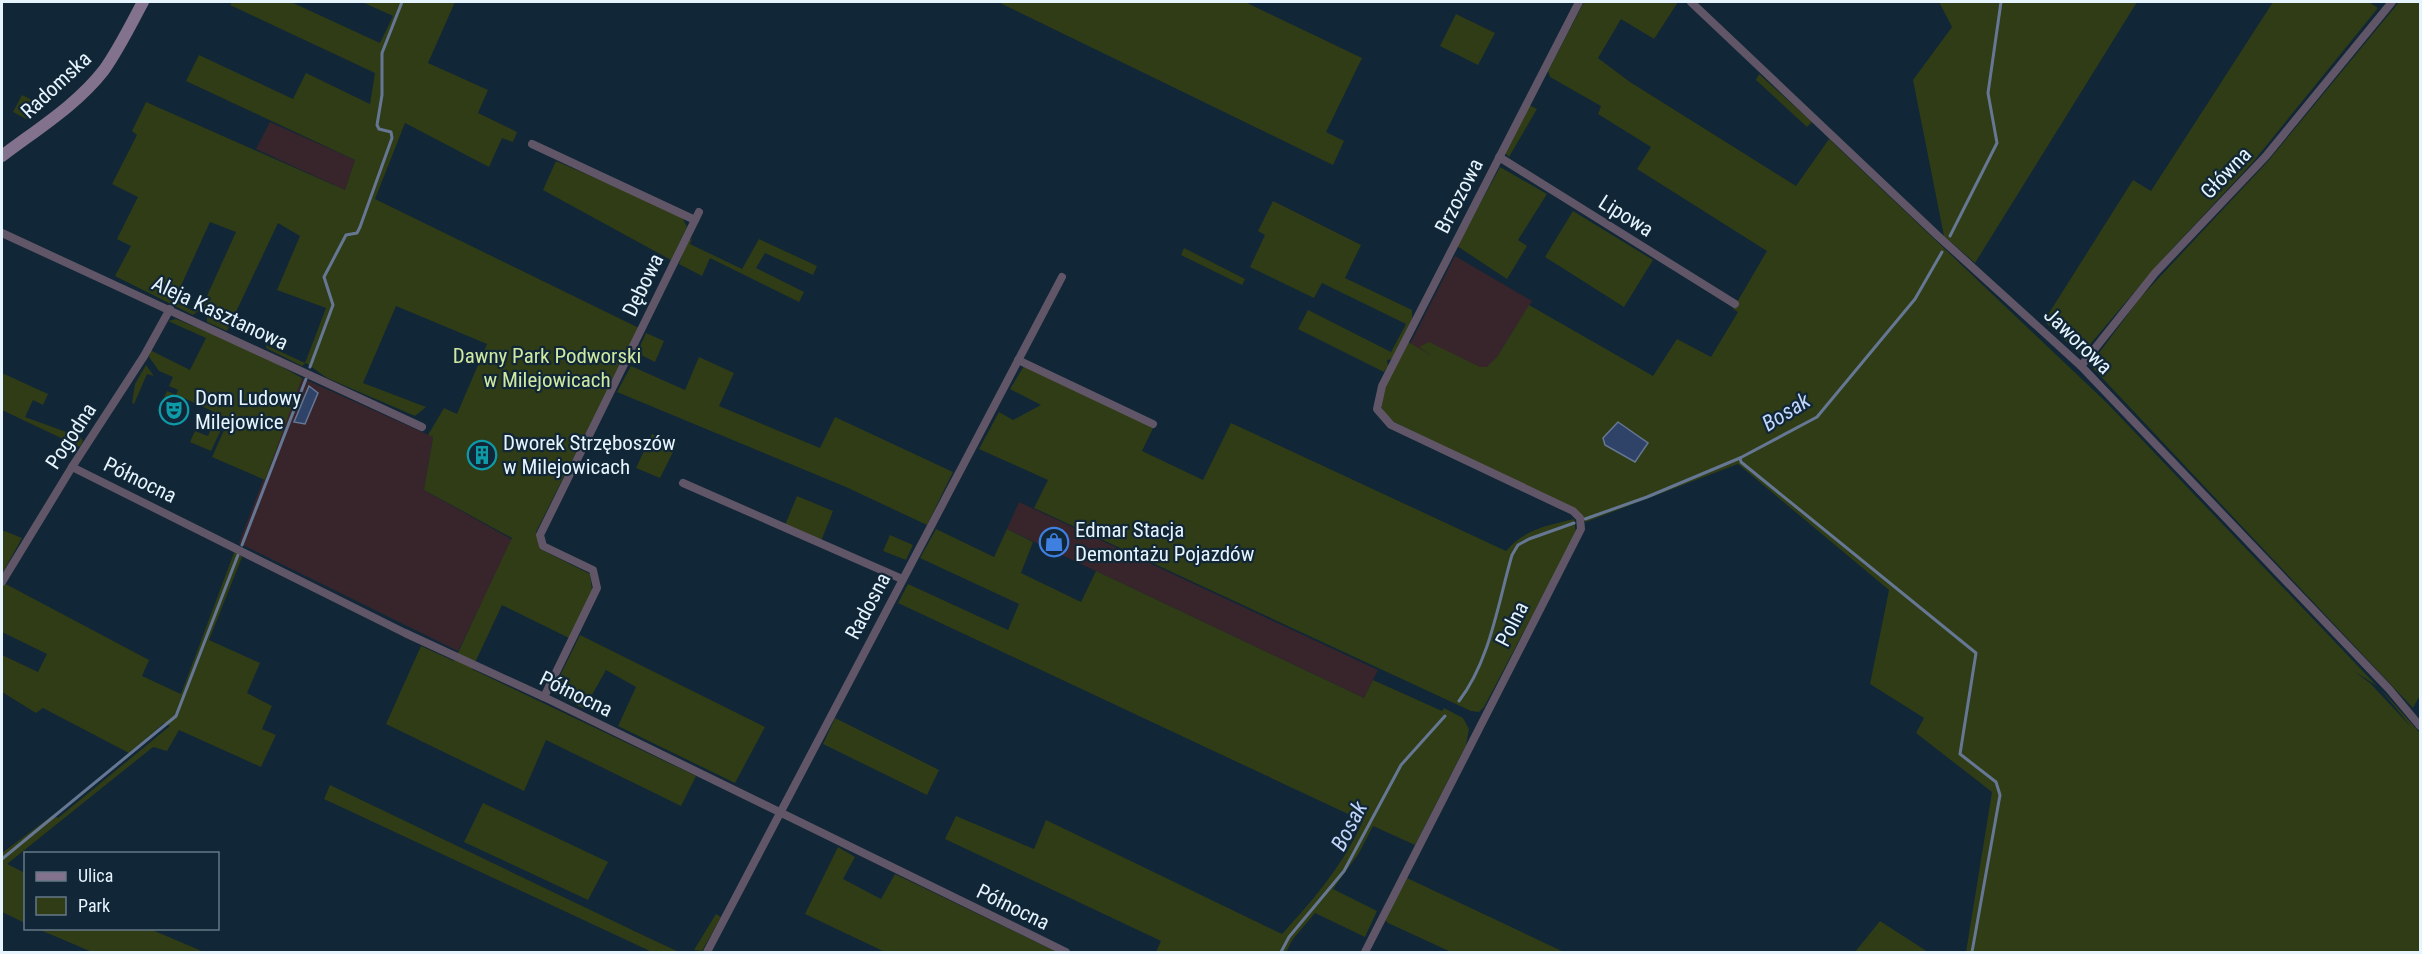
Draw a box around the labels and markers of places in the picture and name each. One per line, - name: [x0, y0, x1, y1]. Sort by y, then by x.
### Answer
- place label: Dom Ludowy Milejowice: [195, 386, 301, 434]
- theatre icon: Dom Ludowy Milejowice: [158, 394, 190, 426]
- place label: Dworek Strzęboszów w Milejowicach: [503, 431, 676, 479]
- building icon: Dworek Strzęboszów w Milejowicach: [466, 439, 498, 471]
- place label: Edmar Stacja Demontażu Pojazdów: [1075, 518, 1255, 566]
- shop icon: Edmar Stacja Demontażu Pojazdów: [1038, 526, 1070, 558]

